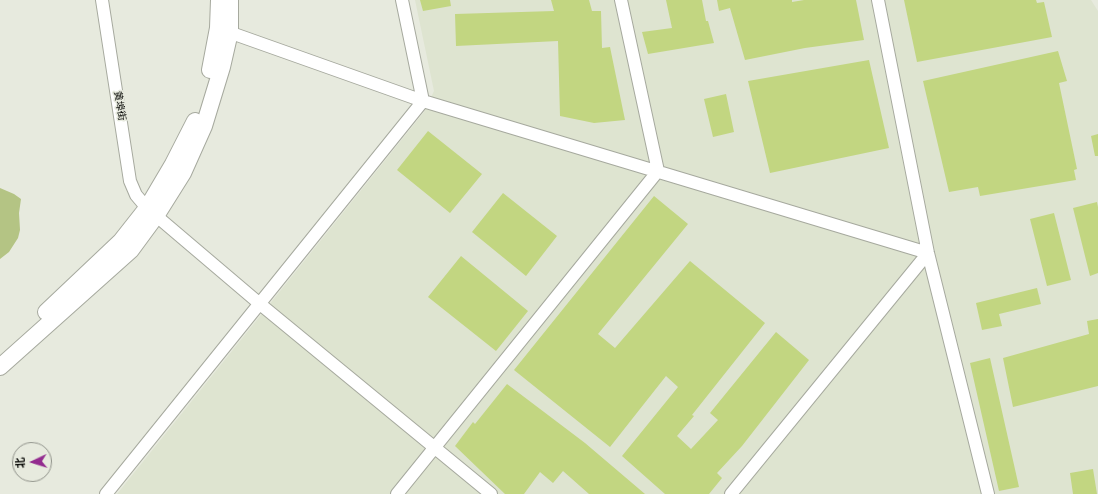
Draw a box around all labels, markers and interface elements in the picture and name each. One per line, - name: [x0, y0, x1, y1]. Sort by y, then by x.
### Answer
- street label: 黄埠街: [111, 90, 127, 122]
- north arrow: [12, 442, 52, 482]
- text: 北: [13, 457, 28, 469]

